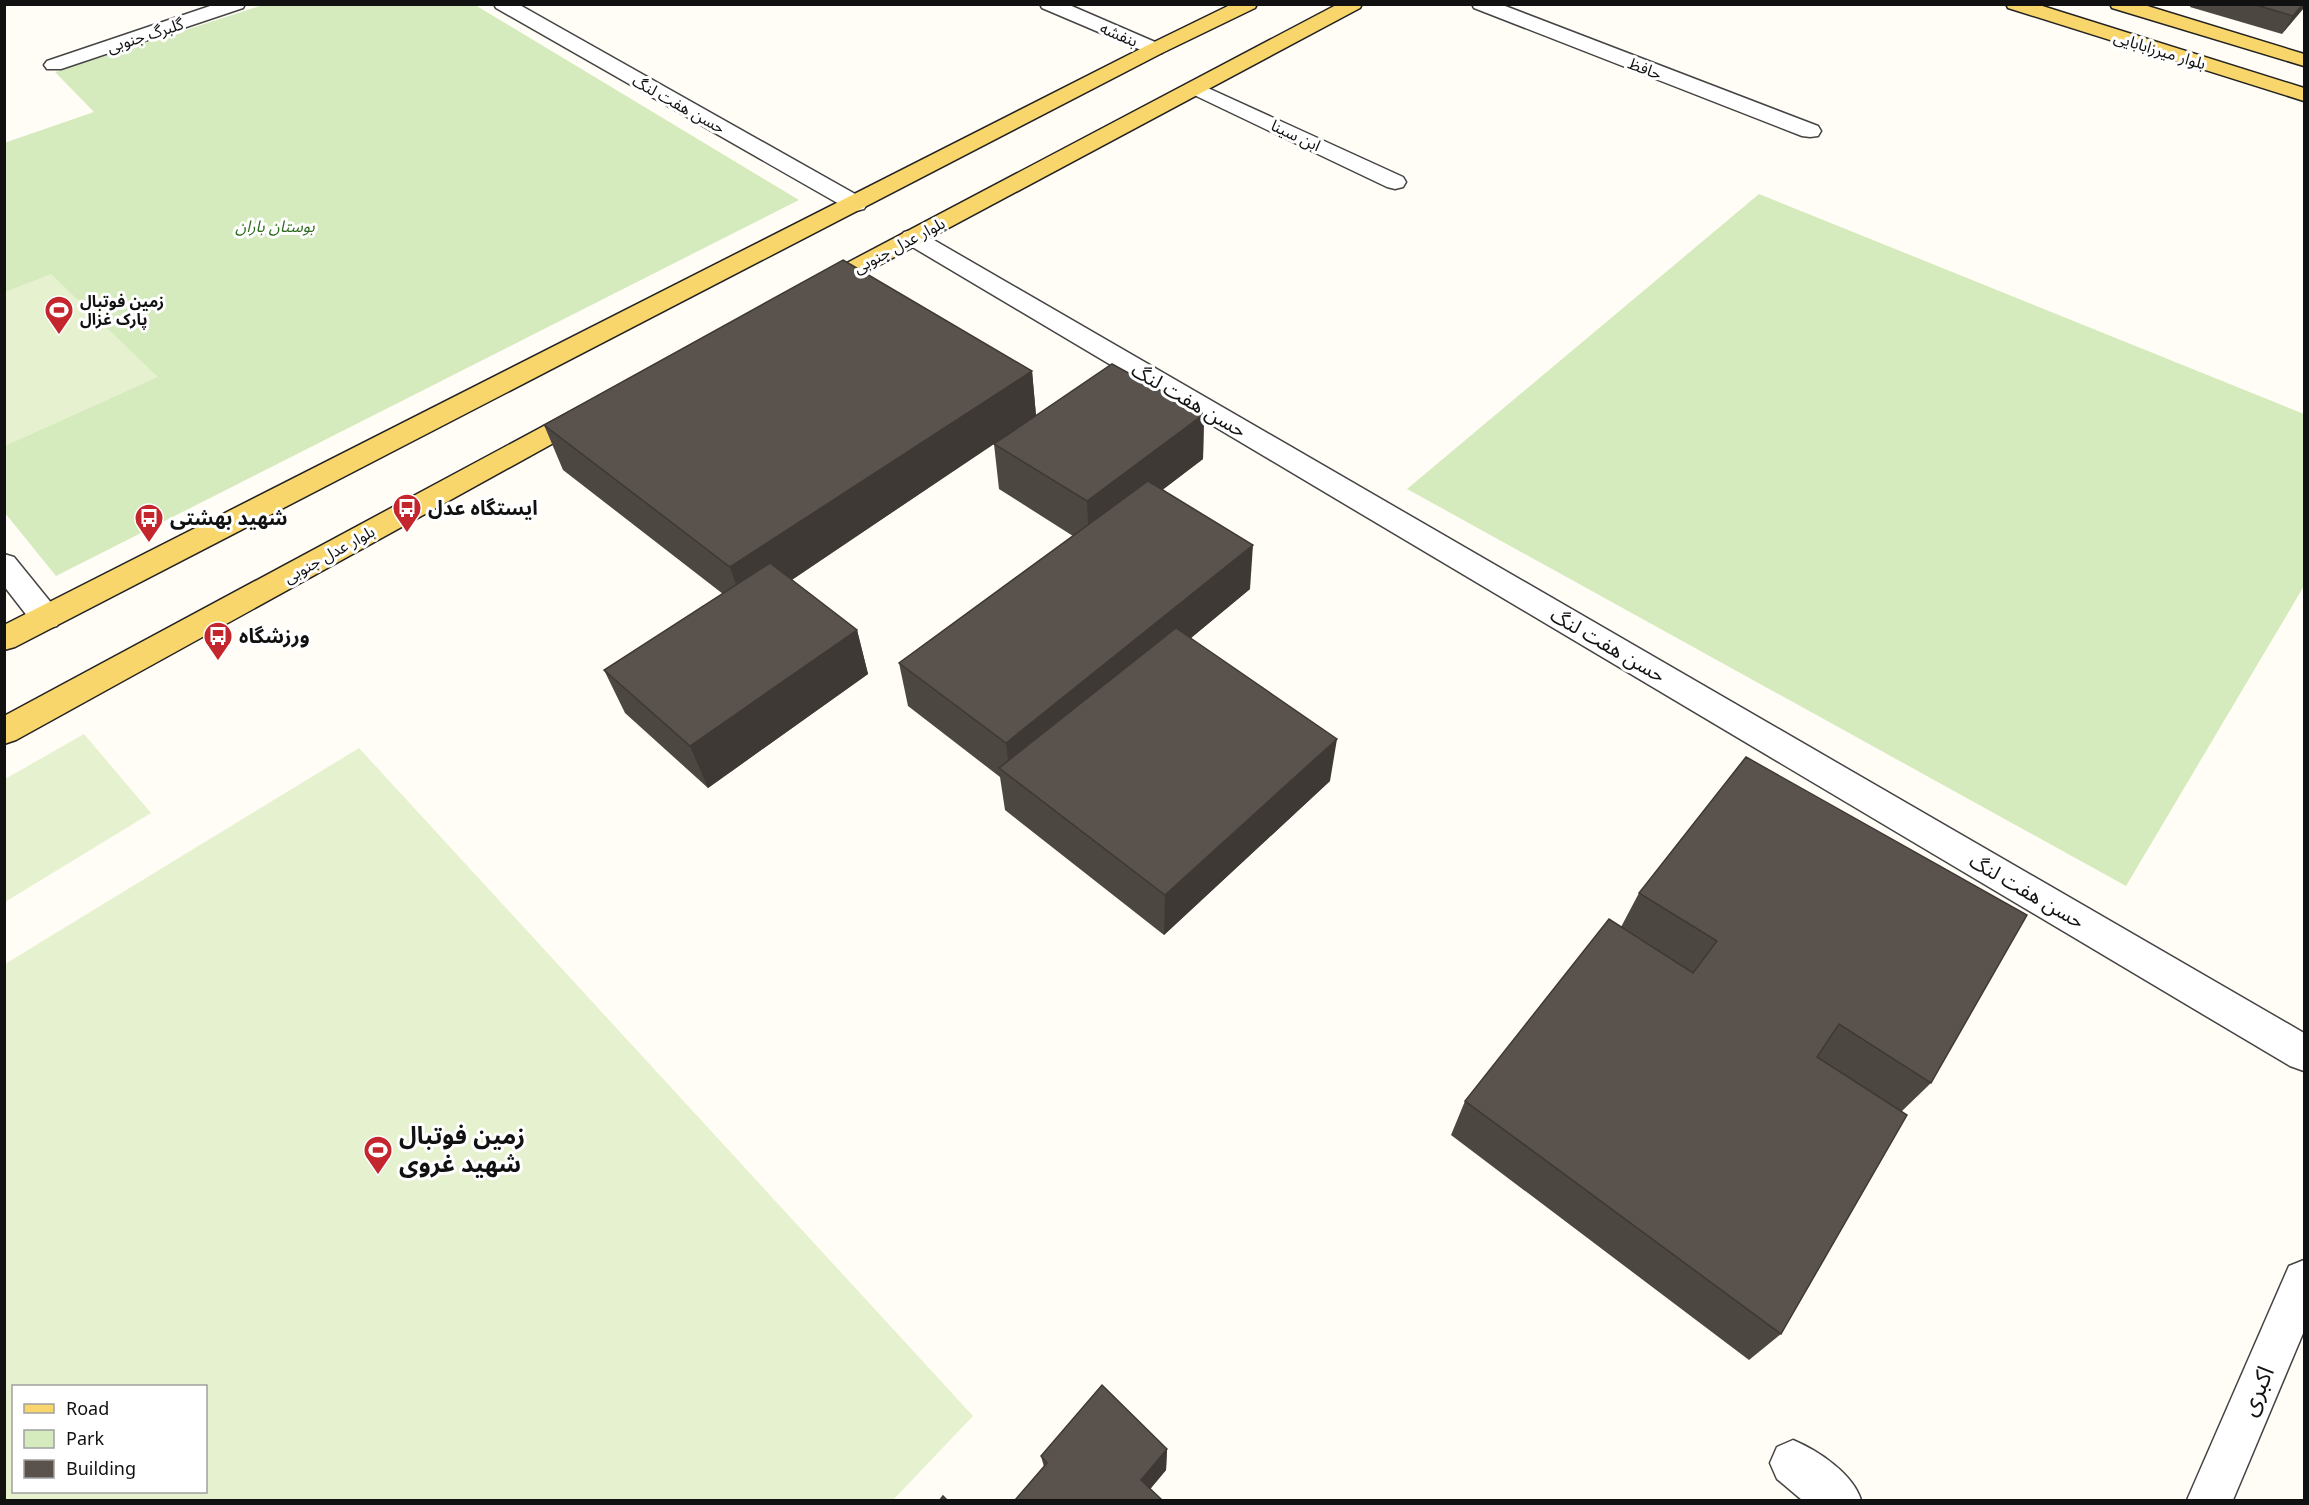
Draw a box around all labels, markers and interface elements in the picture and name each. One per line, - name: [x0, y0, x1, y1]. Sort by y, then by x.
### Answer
- street label: گلبرگ جنوبی: [102, 7, 189, 64]
- street label: بنفشه: [1094, 12, 1143, 58]
- street label: بلوار میرزابابایی: [2109, 21, 2210, 81]
- street label: حافظ: [1622, 47, 1667, 91]
- street label: حسن هفت لنگ: [625, 65, 732, 145]
- street label: ابن سینا: [1265, 109, 1327, 162]
- street label: بلوار عدل جنوبی: [847, 207, 952, 285]
- park label: بوستان باران: [235, 210, 315, 244]
- place label: زمین فوتبال پارک غزال: [80, 285, 164, 337]
- sports icon: زمین فوتبال پارک غزال: [43, 294, 75, 336]
- street label: حسن هفت لنگ: [1122, 351, 1255, 451]
- place label: ایستگاه عدل: [428, 488, 538, 530]
- bus stop icon: ایستگاه عدل: [391, 492, 423, 534]
- place label: شهید بهشتی: [170, 498, 288, 540]
- bus stop icon: شهید بهشتی: [133, 502, 165, 544]
- street label: بلوار عدل جنوبی: [277, 516, 382, 594]
- street label: حسن هفت لنگ: [1541, 596, 1674, 696]
- place label: ورزشگاه: [239, 616, 310, 658]
- bus stop icon: ورزشگاه: [202, 620, 234, 662]
- street label: حسن هفت لنگ: [1960, 842, 2093, 942]
- place label: زمین فوتبال شهید غروی: [399, 1111, 525, 1190]
- sports icon: زمین فوتبال شهید غروی: [362, 1134, 394, 1176]
- street label: اکبری: [2224, 1357, 2291, 1425]
- legend: [12, 1385, 207, 1493]
- text: Road: [66, 1390, 109, 1428]
- text: Park: [66, 1420, 104, 1458]
- text: Building: [66, 1450, 136, 1488]

